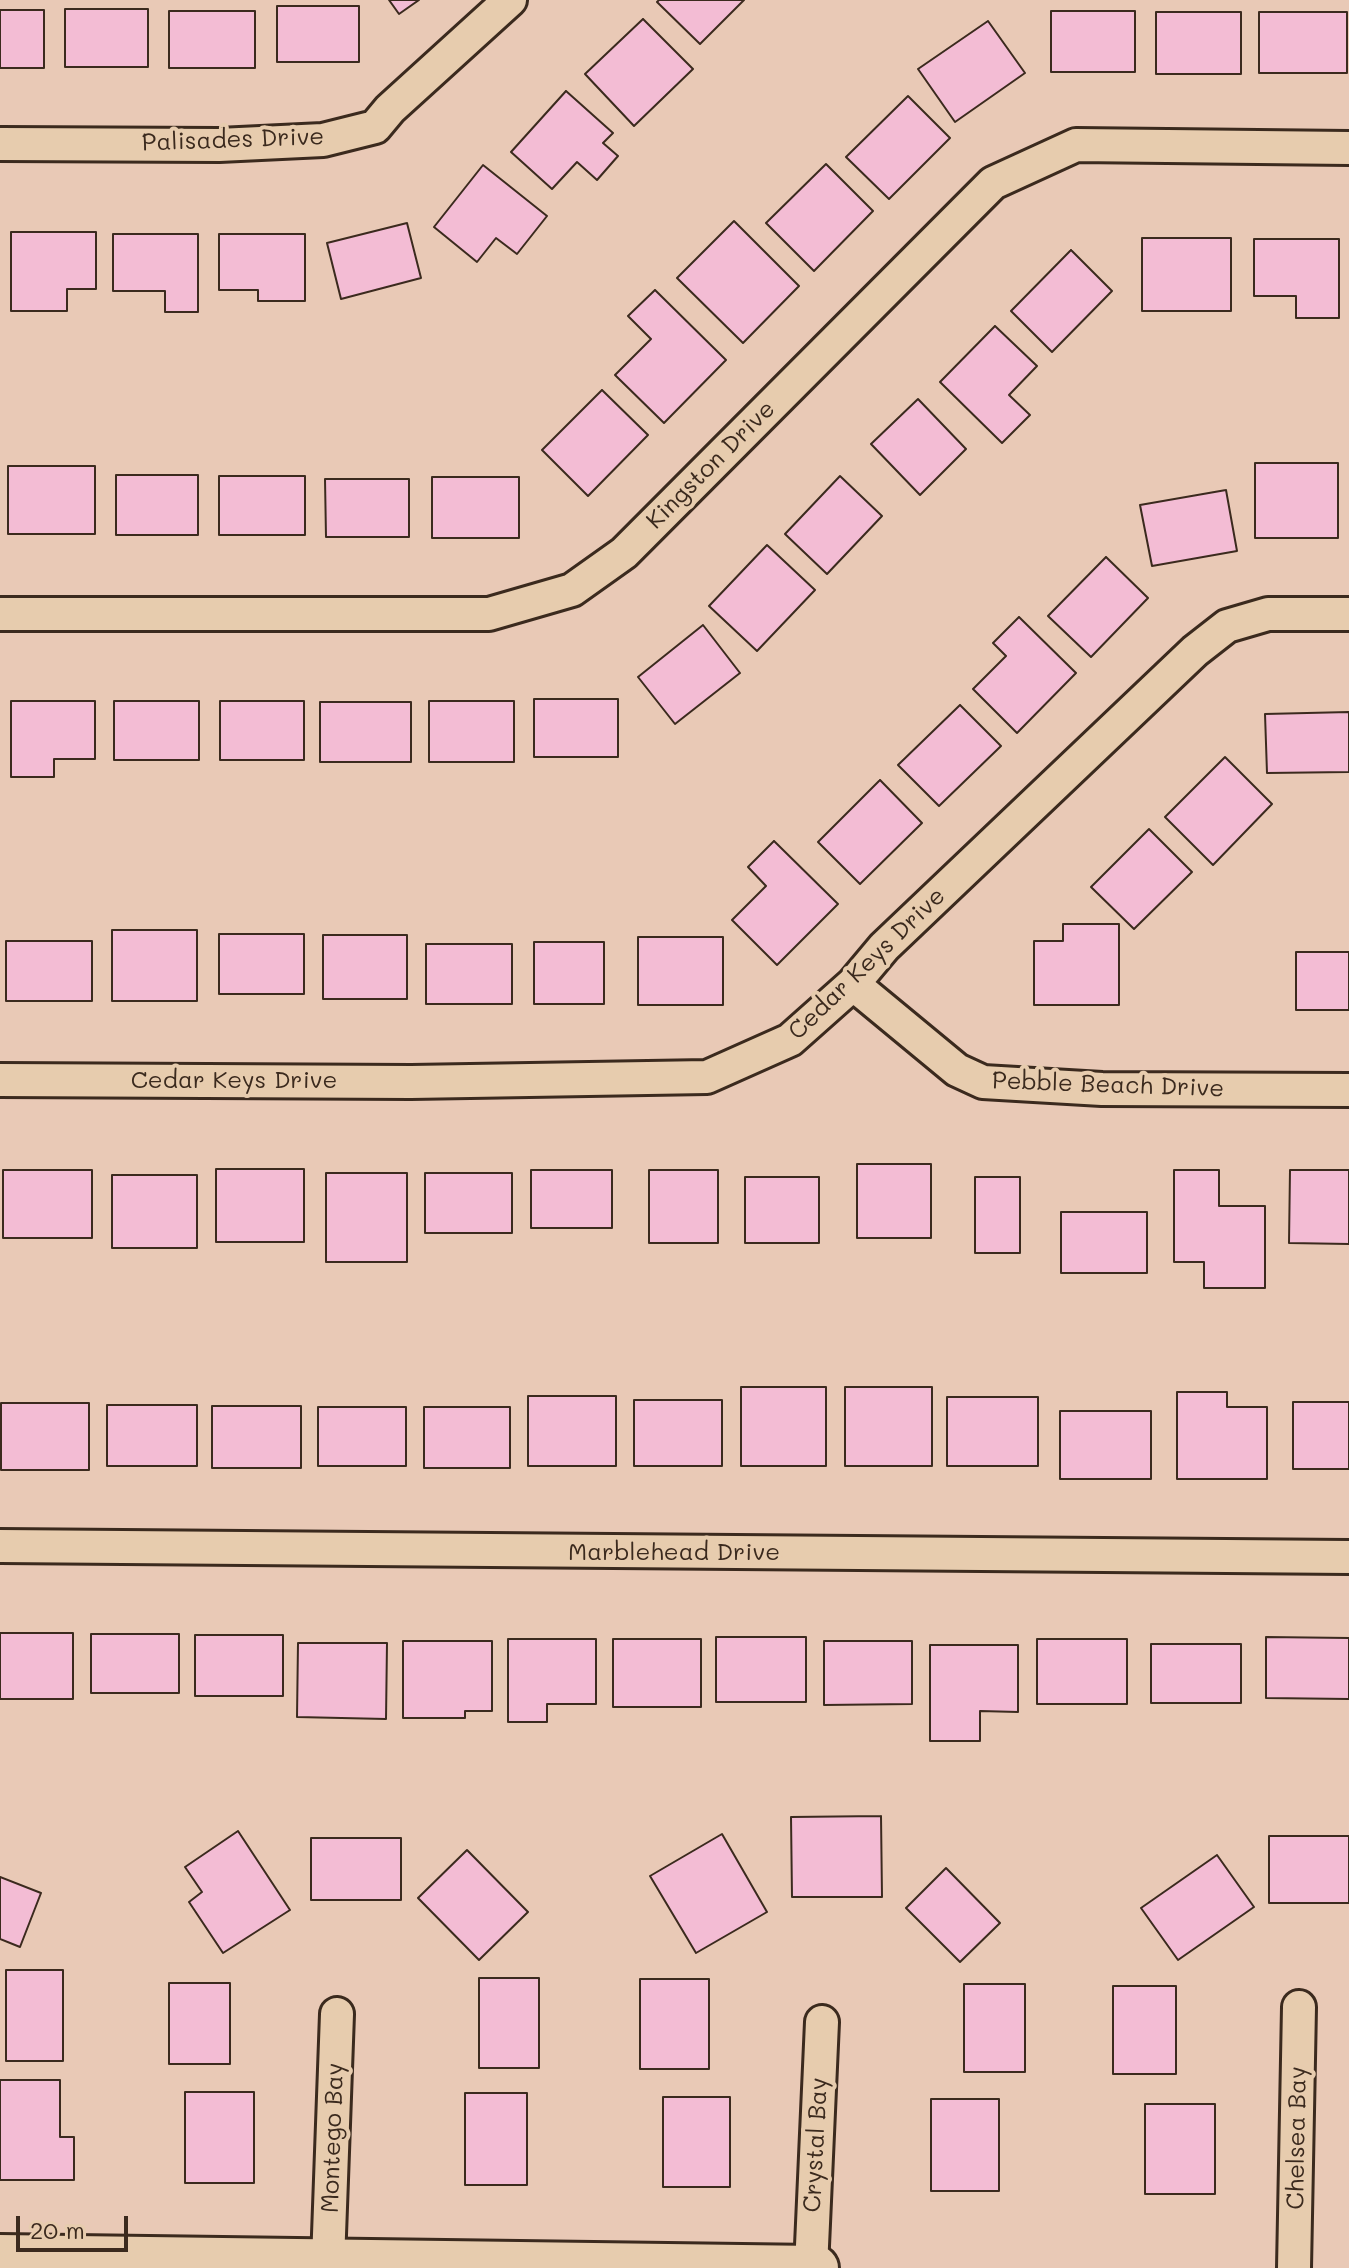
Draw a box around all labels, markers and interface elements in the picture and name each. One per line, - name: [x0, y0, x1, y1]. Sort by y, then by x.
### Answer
- street label: Palisades Drive: [141, 122, 325, 158]
- street label: Kingston Drive: [641, 395, 781, 535]
- street label: Cedar Keys Drive: [783, 882, 951, 1046]
- street label: Cedar Keys Drive: [131, 1067, 337, 1095]
- street label: Pebble Beach Drive: [992, 1067, 1224, 1103]
- street label: Marblehead Drive: [568, 1539, 780, 1567]
- street label: Montego Bay: [316, 2062, 350, 2214]
- street label: Chelsea Bay: [1281, 2066, 1313, 2210]
- street label: Crystal Bay: [798, 2077, 834, 2213]
- scale bar: [20, 2200, 132, 2250]
- text: 20 m: [30, 2214, 85, 2245]

